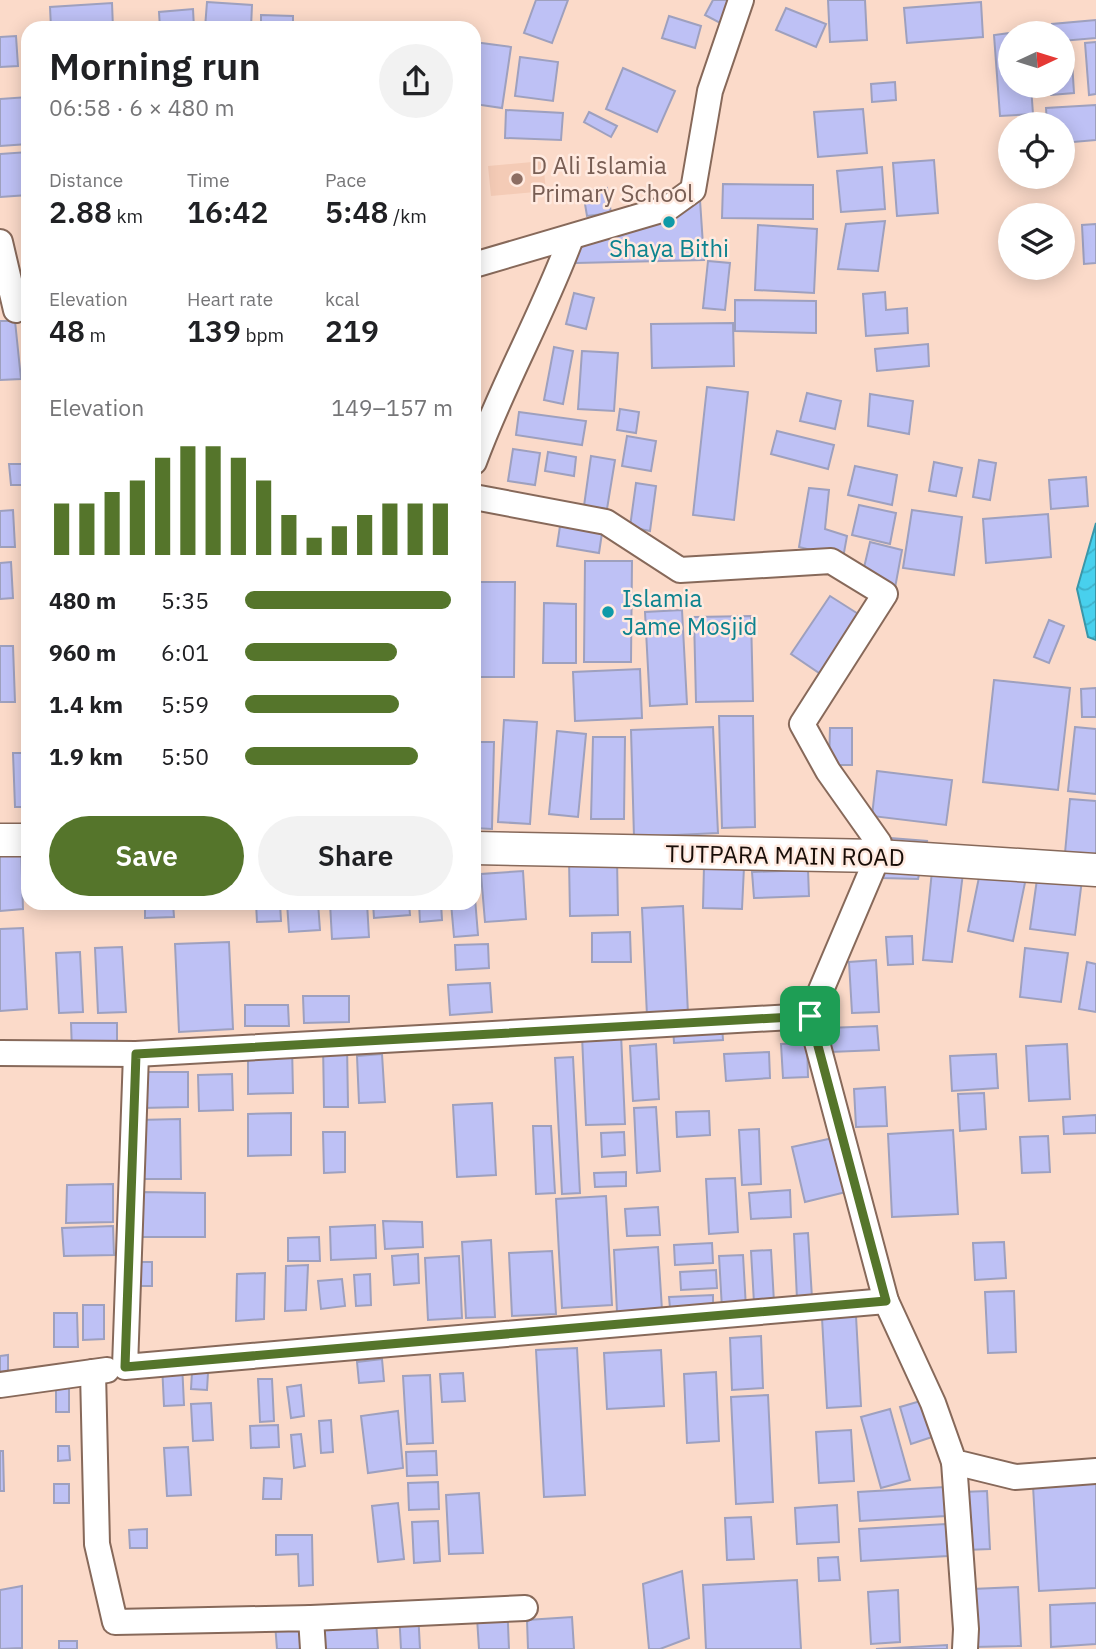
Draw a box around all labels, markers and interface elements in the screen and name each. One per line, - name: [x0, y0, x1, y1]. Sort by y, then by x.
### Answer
- north arrow: [998, 21, 1074, 98]
- map controls: [998, 21, 1075, 280]
- text: Morning run: [49, 41, 261, 90]
- button: share: [379, 44, 453, 118]
- text: 06:58 · 6 × 480 m: [49, 92, 235, 122]
- button: locate: [998, 112, 1075, 189]
- place label: D Ali Islamia Primary School: [531, 149, 694, 209]
- text: Distance: [49, 168, 123, 192]
- text: Time: [187, 168, 230, 192]
- text: Pace: [325, 168, 366, 192]
- marker: D Ali Islamia Primary School: [509, 171, 525, 187]
- text: 2.88: [49, 192, 112, 231]
- text: 16:42: [187, 192, 269, 231]
- text: 5:48: [325, 192, 389, 231]
- button: layers: [998, 203, 1075, 280]
- text: km: [112, 204, 143, 228]
- text: /km: [389, 204, 427, 228]
- marker: Shaya Bithi: [661, 214, 677, 230]
- place label: Shaya Bithi: [609, 232, 729, 264]
- text: Elevation: [49, 287, 128, 311]
- text: Heart rate: [187, 287, 273, 311]
- text: kcal: [325, 287, 360, 311]
- text: 48: [49, 311, 85, 350]
- text: 139: [187, 311, 241, 350]
- text: 219: [325, 311, 379, 350]
- text: m: [85, 323, 106, 347]
- text: bpm: [241, 323, 284, 347]
- text: Elevation: [49, 392, 144, 422]
- text: 149–157 m: [331, 392, 453, 422]
- place label: Islamia Jame Mosjid: [622, 582, 757, 642]
- text: 480 m: [49, 585, 116, 615]
- text: 5:35: [161, 585, 209, 615]
- marker: Islamia Jame Mosjid: [600, 604, 616, 620]
- text: 960 m: [49, 637, 116, 667]
- text: 6:01: [161, 637, 209, 667]
- text: 1.4 km: [49, 689, 123, 719]
- text: 5:59: [161, 689, 209, 719]
- text: 1.9 km: [49, 741, 123, 771]
- text: 5:50: [161, 741, 209, 771]
- button: Save: [49, 816, 244, 896]
- button: Share: [258, 816, 453, 896]
- street label: TUTPARA MAIN ROAD: [665, 837, 905, 873]
- pin: [780, 986, 840, 1046]
- icon: arrive: [791, 997, 829, 1035]

